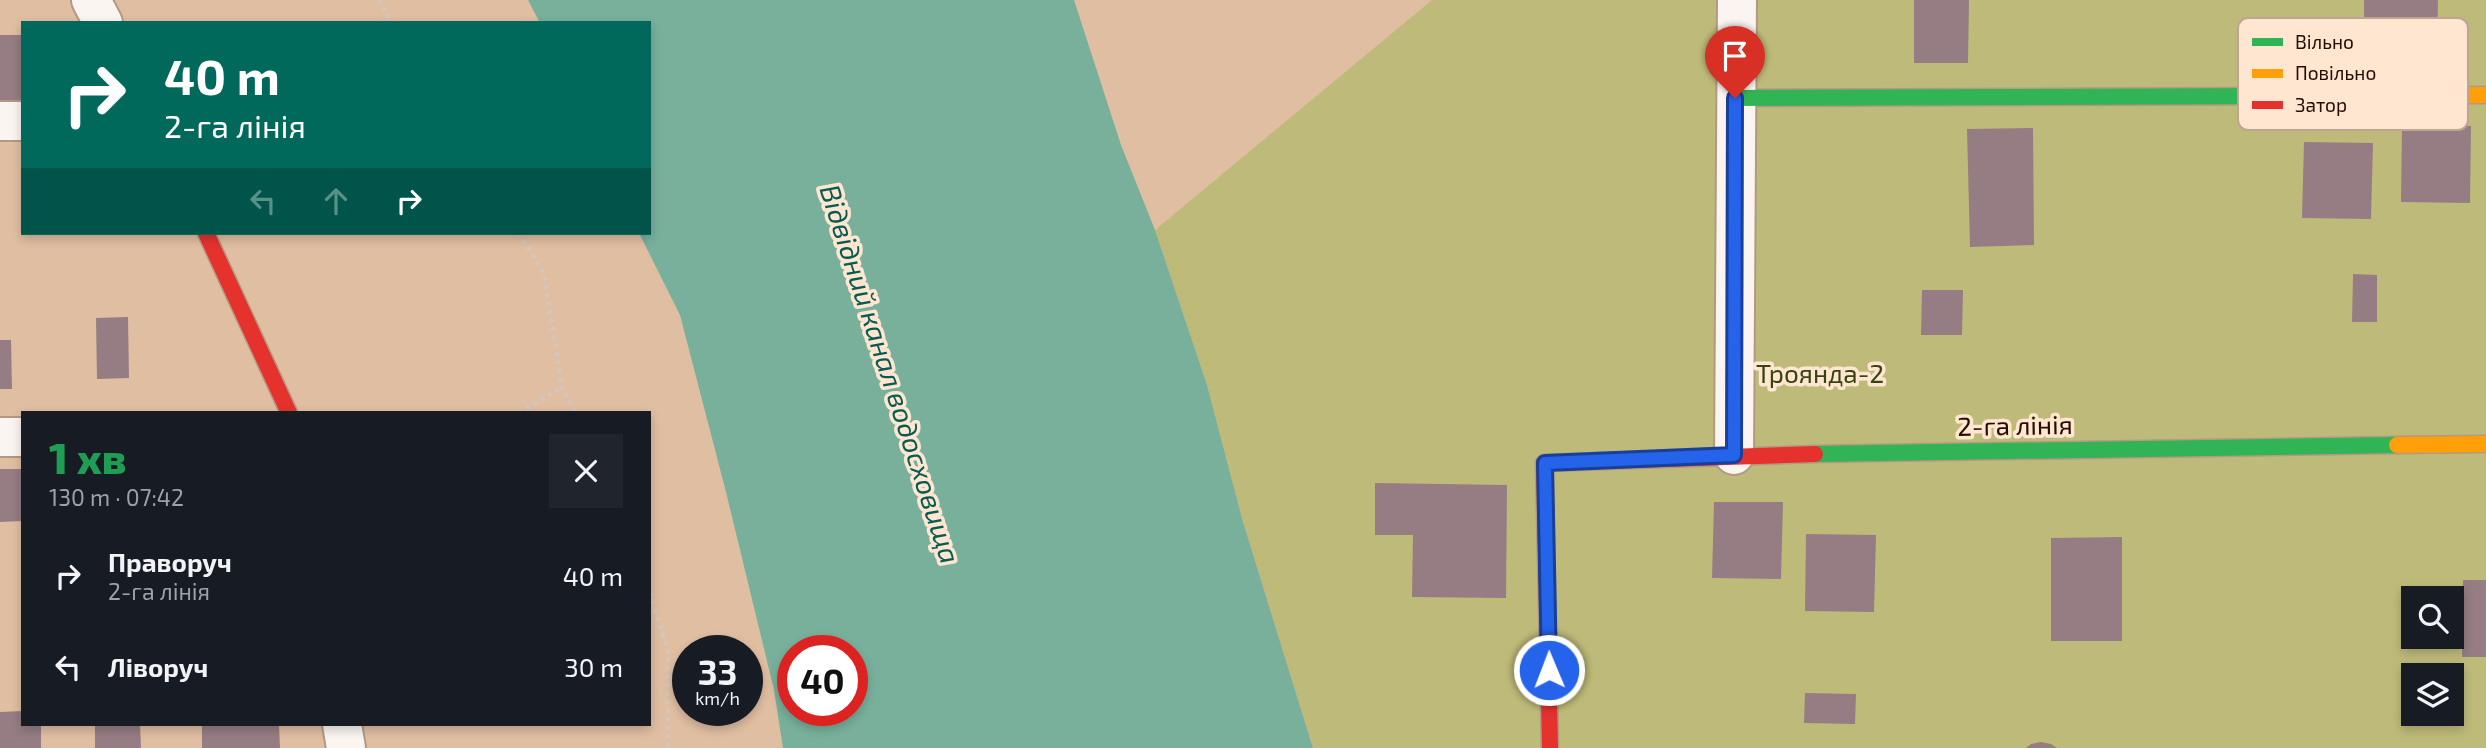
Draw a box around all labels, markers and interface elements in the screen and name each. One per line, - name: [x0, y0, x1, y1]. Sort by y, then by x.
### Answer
- legend: [2238, 18, 2468, 130]
- pin: [1705, 26, 1765, 98]
- text: Вільно: [2295, 30, 2354, 53]
- icon: arrive: [1716, 37, 1754, 75]
- text: 40 m: [164, 46, 280, 105]
- icon: right: [49, 49, 140, 140]
- text: Повільно: [2295, 61, 2376, 84]
- text: Затор: [2295, 93, 2347, 116]
- text: 2-га лінія: [164, 106, 306, 144]
- water label: Відвідний канал водосховища: [813, 180, 968, 568]
- icon: left: [244, 182, 282, 220]
- icon: ahead: [317, 182, 355, 220]
- icon: right: [390, 182, 428, 220]
- park label: Троянда-2: [1756, 357, 1884, 388]
- street label: 2-га лінія: [1957, 408, 2073, 441]
- text: 1 хв: [49, 432, 126, 482]
- button: close: [549, 434, 623, 508]
- text: 130 m · 07:42: [49, 483, 184, 511]
- text: Праворуч: [108, 546, 232, 577]
- icon: right: [49, 557, 87, 595]
- text: 40 m: [563, 560, 623, 591]
- text: 2-га лінія: [108, 577, 210, 605]
- map controls: [2401, 586, 2464, 726]
- button: search: [2401, 586, 2464, 649]
- position arrow: [1512, 633, 1586, 707]
- speed limit sign: 40: [777, 635, 868, 726]
- icon: left: [49, 648, 87, 686]
- text: 33: [698, 650, 737, 692]
- text: Ліворуч: [108, 651, 208, 682]
- text: 30 m: [564, 651, 623, 682]
- button: layers: [2401, 663, 2464, 726]
- text: km/h: [695, 687, 740, 709]

